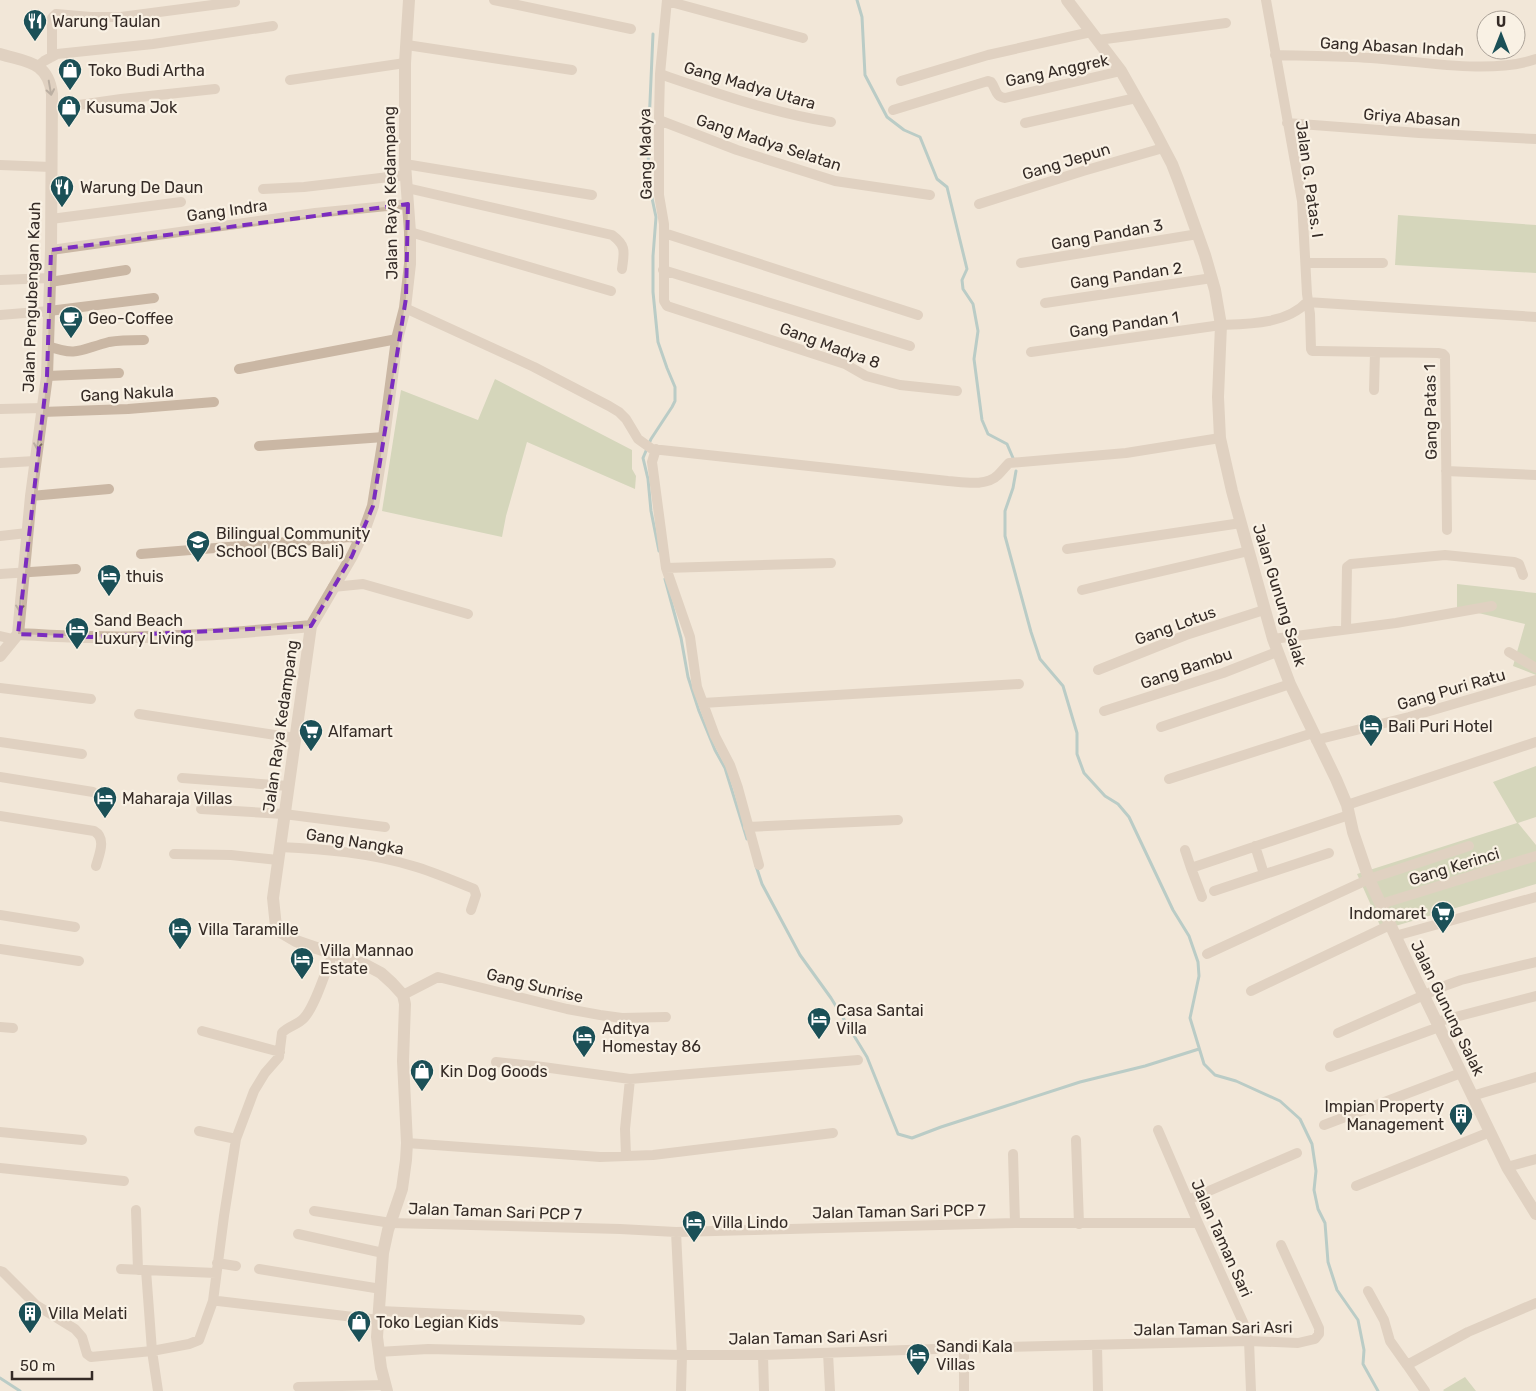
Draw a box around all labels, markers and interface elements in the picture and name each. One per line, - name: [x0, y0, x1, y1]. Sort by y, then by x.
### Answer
- restaurant icon: Warung Taulan: [22, 8, 48, 42]
- north arrow: [1476, 10, 1526, 60]
- place label: Warung Taulan: [52, 12, 160, 31]
- text: U: [1496, 14, 1506, 31]
- street label: Gang Abasan Indah: [1319, 33, 1465, 60]
- street label: Gang Anggrek: [1004, 50, 1111, 91]
- shop icon: Toko Budi Artha: [57, 57, 83, 91]
- street label: Gang Madya Utara: [682, 58, 818, 113]
- place label: Toko Budi Artha: [88, 61, 205, 80]
- one-way arrow: [46, 80, 56, 96]
- shop icon: Kusuma Jok: [56, 94, 82, 128]
- place label: Kusuma Jok: [86, 98, 178, 117]
- street label: Griya Abasan: [1363, 105, 1461, 130]
- street label: Jalan Raya Kedampang: [379, 106, 402, 280]
- street label: Gang Madya: [635, 108, 656, 200]
- street label: Gang Madya Selatan: [694, 110, 844, 175]
- street label: Jalan G. Patas. I: [1292, 119, 1327, 239]
- street label: Gang Jepun: [1020, 139, 1112, 184]
- restaurant icon: Warung De Daun: [49, 174, 75, 208]
- place label: Warung De Daun: [80, 178, 203, 197]
- street label: Gang Indra: [186, 195, 269, 226]
- street label: Jalan Pengubengan Kauh: [19, 201, 44, 393]
- street label: Gang Pandan 3: [1050, 215, 1164, 254]
- street label: Gang Pandan 2: [1069, 258, 1183, 293]
- cafe icon: Geo-Coffee: [58, 305, 84, 339]
- street label: Gang Pandan 1: [1068, 307, 1180, 342]
- place label: Geo-Coffee: [88, 309, 173, 328]
- street label: Gang Madya 8: [777, 319, 883, 372]
- street label: Gang Patas 1: [1420, 364, 1441, 460]
- street label: Gang Nakula: [80, 382, 174, 405]
- one-way arrow: [33, 434, 43, 450]
- street label: Jalan Gunung Salak: [1249, 522, 1310, 669]
- place label: Bilingual Community School (BCS Bali): [216, 524, 371, 561]
- school or university icon: Bilingual Community School (BCS Bali): [185, 529, 211, 563]
- hotel icon: thuis: [96, 563, 122, 597]
- place label: thuis: [126, 567, 164, 586]
- one-way arrow: [16, 596, 25, 612]
- street label: Gang Lotus: [1132, 602, 1218, 649]
- place label: Sand Beach Luxury Living: [94, 611, 194, 648]
- hotel icon: Sand Beach Luxury Living: [64, 616, 90, 650]
- street label: Jalan Raya Kedampang: [259, 639, 302, 814]
- street label: Gang Bambu: [1138, 644, 1235, 693]
- street label: Gang Puri Ratu: [1395, 665, 1507, 714]
- hotel icon: Bali Puri Hotel: [1358, 713, 1384, 747]
- place label: Bali Puri Hotel: [1388, 717, 1493, 736]
- supermarket icon: Alfamart: [298, 718, 324, 752]
- place label: Alfamart: [328, 722, 393, 741]
- hotel icon: Maharaja Villas: [92, 785, 118, 819]
- place label: Maharaja Villas: [122, 789, 233, 808]
- street label: Gang Nangka: [305, 824, 405, 859]
- street label: Gang Kerinci: [1407, 844, 1502, 889]
- supermarket icon: Indomaret: [1430, 900, 1456, 934]
- place label: Indomaret: [1349, 904, 1426, 923]
- hotel icon: Villa Taramille: [167, 916, 193, 950]
- place label: Villa Taramille: [198, 920, 299, 939]
- street label: Jalan Gunung Salak: [1407, 938, 1489, 1080]
- place label: Villa Mannao Estate: [320, 941, 414, 978]
- hotel icon: Villa Mannao Estate: [289, 946, 315, 980]
- street label: Gang Sunrise: [484, 964, 585, 1007]
- place label: Casa Santai Villa: [836, 1001, 924, 1038]
- hotel icon: Casa Santai Villa: [806, 1006, 832, 1040]
- place label: Aditya Homestay 86: [602, 1019, 701, 1056]
- hotel icon: Aditya Homestay 86: [571, 1024, 597, 1058]
- shop icon: Kin Dog Goods: [409, 1058, 435, 1092]
- place label: Kin Dog Goods: [440, 1062, 548, 1081]
- place label: Impian Property Management: [1325, 1097, 1444, 1134]
- building icon: Impian Property Management: [1448, 1102, 1474, 1136]
- street label: Jalan Taman Sari: [1187, 1176, 1256, 1300]
- street label: Jalan Taman Sari PCP 7: [408, 1199, 582, 1224]
- street label: Jalan Taman Sari PCP 7: [812, 1200, 986, 1223]
- hotel icon: Villa Lindo: [681, 1209, 707, 1243]
- place label: Villa Lindo: [712, 1213, 788, 1232]
- building icon: Villa Melati: [17, 1300, 43, 1334]
- place label: Villa Melati: [48, 1304, 127, 1323]
- shop icon: Toko Legian Kids: [346, 1309, 372, 1343]
- place label: Toko Legian Kids: [376, 1313, 499, 1332]
- street label: Jalan Taman Sari Asri: [1133, 1318, 1293, 1339]
- street label: Jalan Taman Sari Asri: [728, 1327, 888, 1348]
- place label: Sandi Kala Villas: [936, 1337, 1013, 1374]
- hotel icon: Sandi Kala Villas: [905, 1342, 931, 1376]
- scale bar: [12, 1348, 92, 1380]
- text: 50 m: [20, 1357, 55, 1375]

